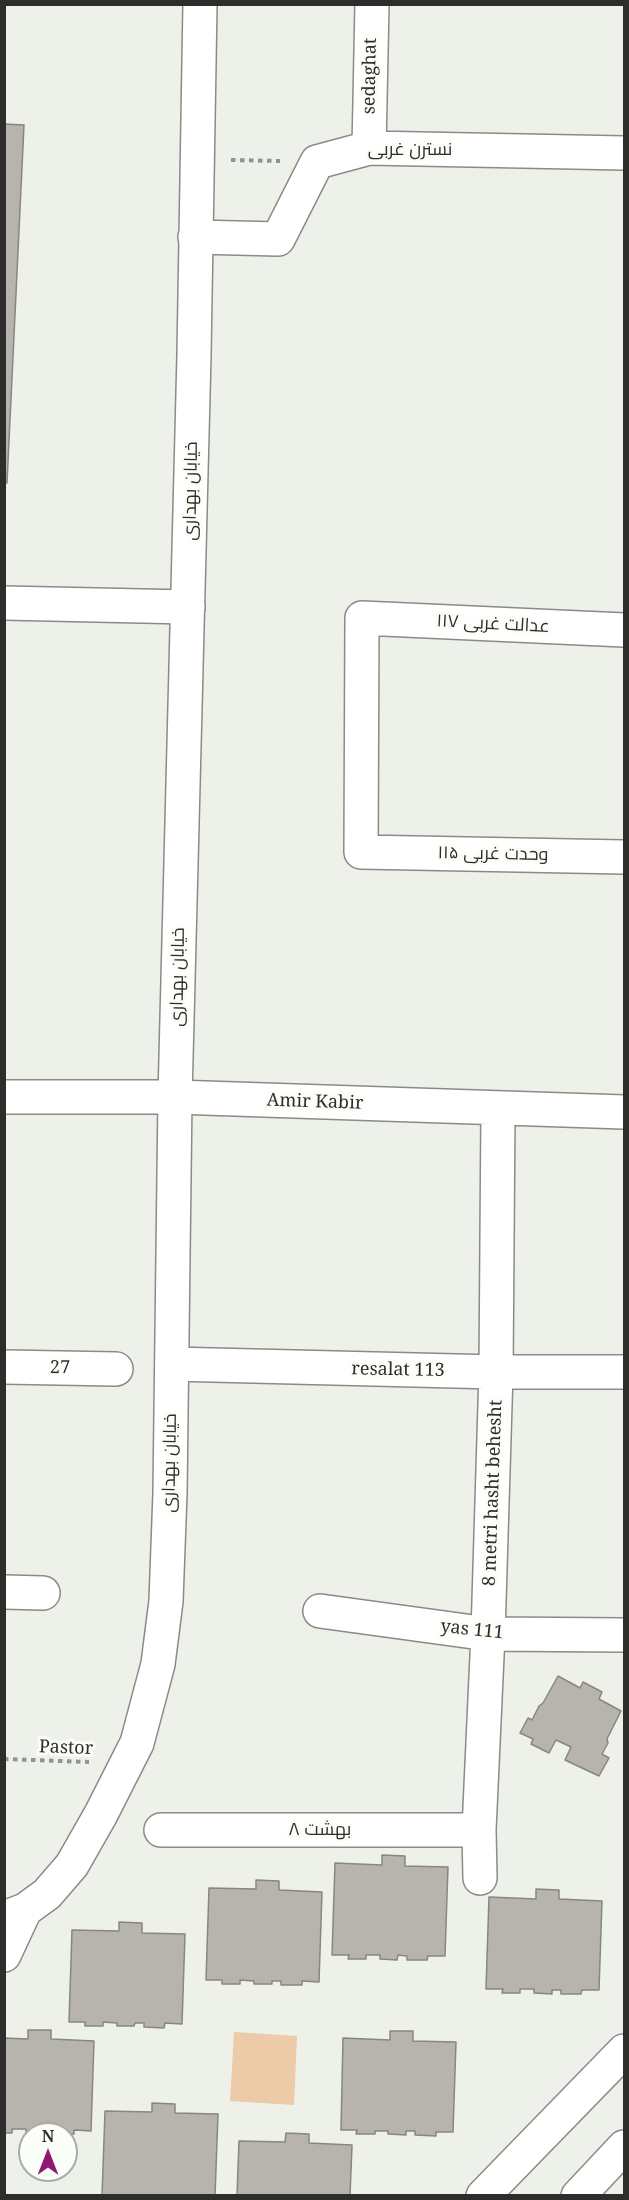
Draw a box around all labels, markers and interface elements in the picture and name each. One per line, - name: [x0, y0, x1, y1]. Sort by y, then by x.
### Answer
- street label: sedaghat: [359, 38, 381, 114]
- street label: نسترن غربی: [368, 139, 452, 161]
- street label: خیابان بهداری: [179, 441, 203, 541]
- street label: ۱۱۷ عدالت غربی: [436, 610, 550, 638]
- street label: ۱۱۵ وحدت غربی: [437, 842, 549, 866]
- street label: خیابان بهداری: [166, 927, 190, 1027]
- street label: Amir Kabir: [266, 1090, 364, 1114]
- street label: 27: [50, 1357, 70, 1379]
- street label: resalat 113: [351, 1358, 445, 1382]
- street label: 8 metri hasht behesht: [479, 1399, 507, 1587]
- street label: خیابان بهداری: [158, 1413, 182, 1513]
- street label: yas 111: [439, 1616, 505, 1644]
- street label: Pastor: [38, 1736, 94, 1760]
- street label: ۸ بهشت: [289, 1819, 351, 1841]
- north arrow: [18, 2122, 78, 2182]
- text: N: [42, 2125, 54, 2147]

